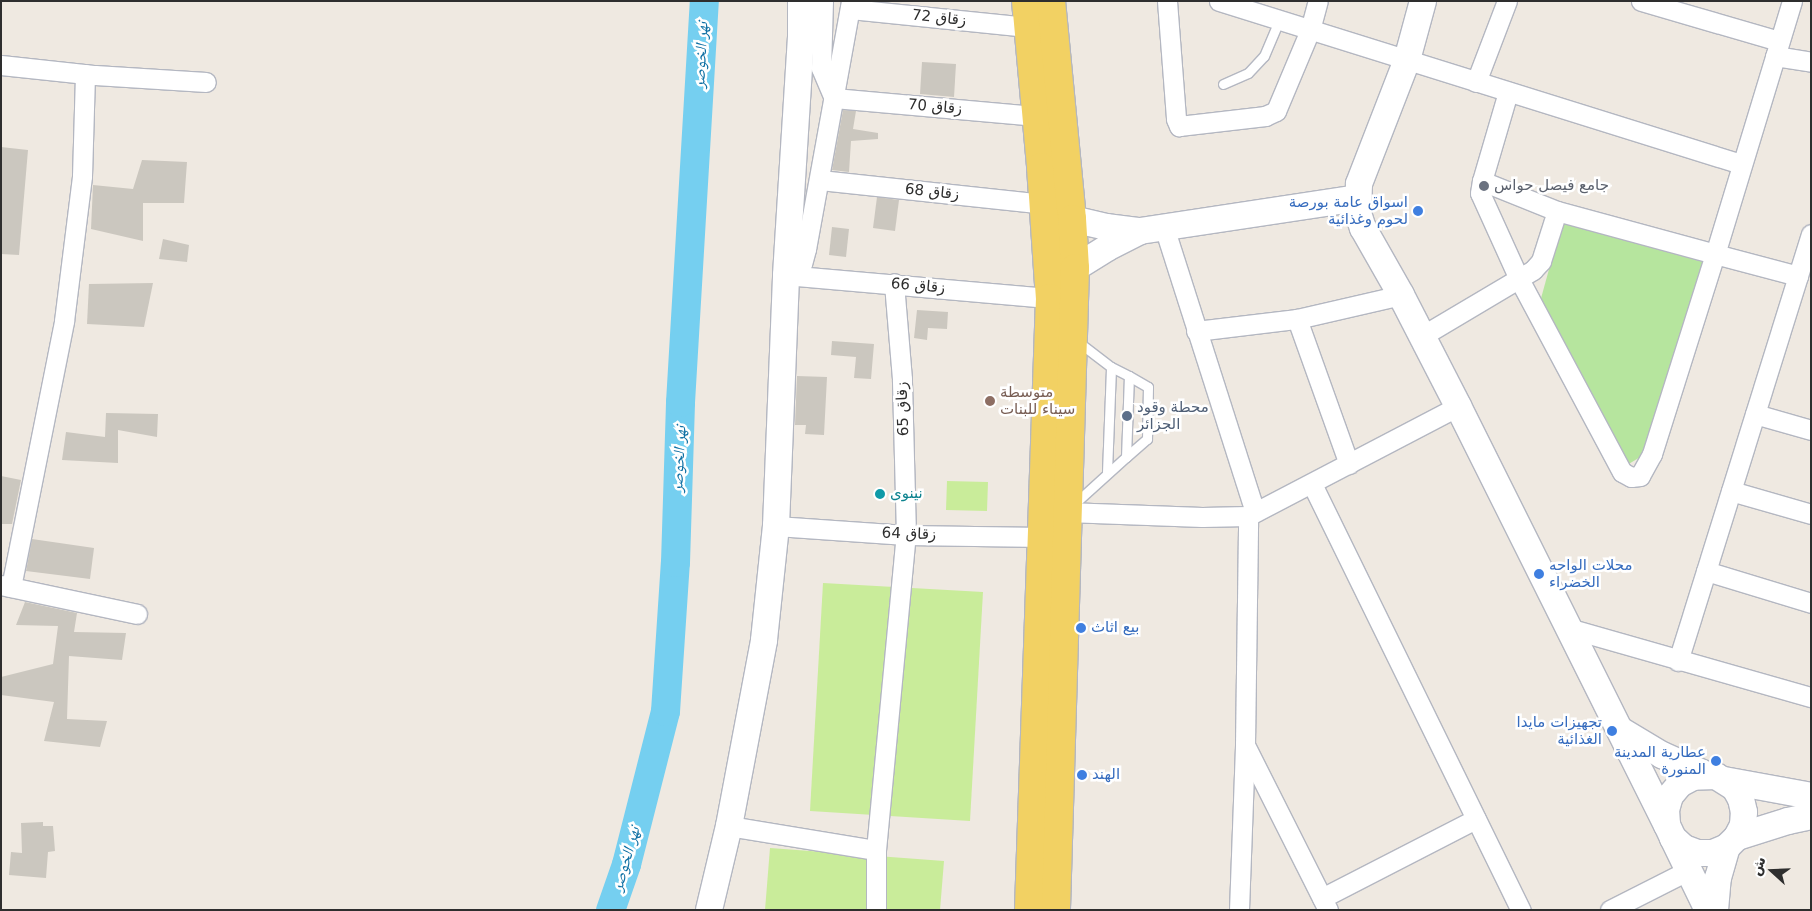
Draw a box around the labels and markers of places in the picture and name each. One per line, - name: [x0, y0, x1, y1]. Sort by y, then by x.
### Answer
- place label: جامع فيصل حواس: [1494, 177, 1609, 195]
- marker: جامع فيصل حواس: [1478, 180, 1490, 192]
- place label: اسواق عامة بورصة لحوم وغذائية: [1289, 193, 1408, 228]
- marker: اسواق عامة بورصة لحوم وغذائية: [1412, 205, 1424, 217]
- place label: متوسطة سيناء للبنات: [1000, 383, 1075, 418]
- marker: متوسطة سيناء للبنات: [984, 395, 996, 407]
- place label: محطة وقود الجزائر: [1137, 398, 1209, 433]
- marker: محطة وقود الجزائر: [1121, 410, 1133, 422]
- place label: نينوى: [890, 485, 923, 503]
- marker: نينوى: [874, 488, 886, 500]
- place label: محلات الواحه الخضراء: [1549, 556, 1633, 591]
- marker: محلات الواحه الخضراء: [1533, 568, 1545, 580]
- place label: بيع اثاث: [1091, 619, 1139, 637]
- marker: بيع اثاث: [1075, 622, 1087, 634]
- place label: تجهيزات مايدا الغذائية: [1517, 713, 1602, 748]
- marker: تجهيزات مايدا الغذائية: [1606, 725, 1618, 737]
- place label: عطارية المدينة المنورة: [1614, 743, 1706, 778]
- marker: عطارية المدينة المنورة: [1710, 755, 1722, 767]
- place label: الهند: [1092, 766, 1120, 784]
- marker: الهند: [1076, 769, 1088, 781]

